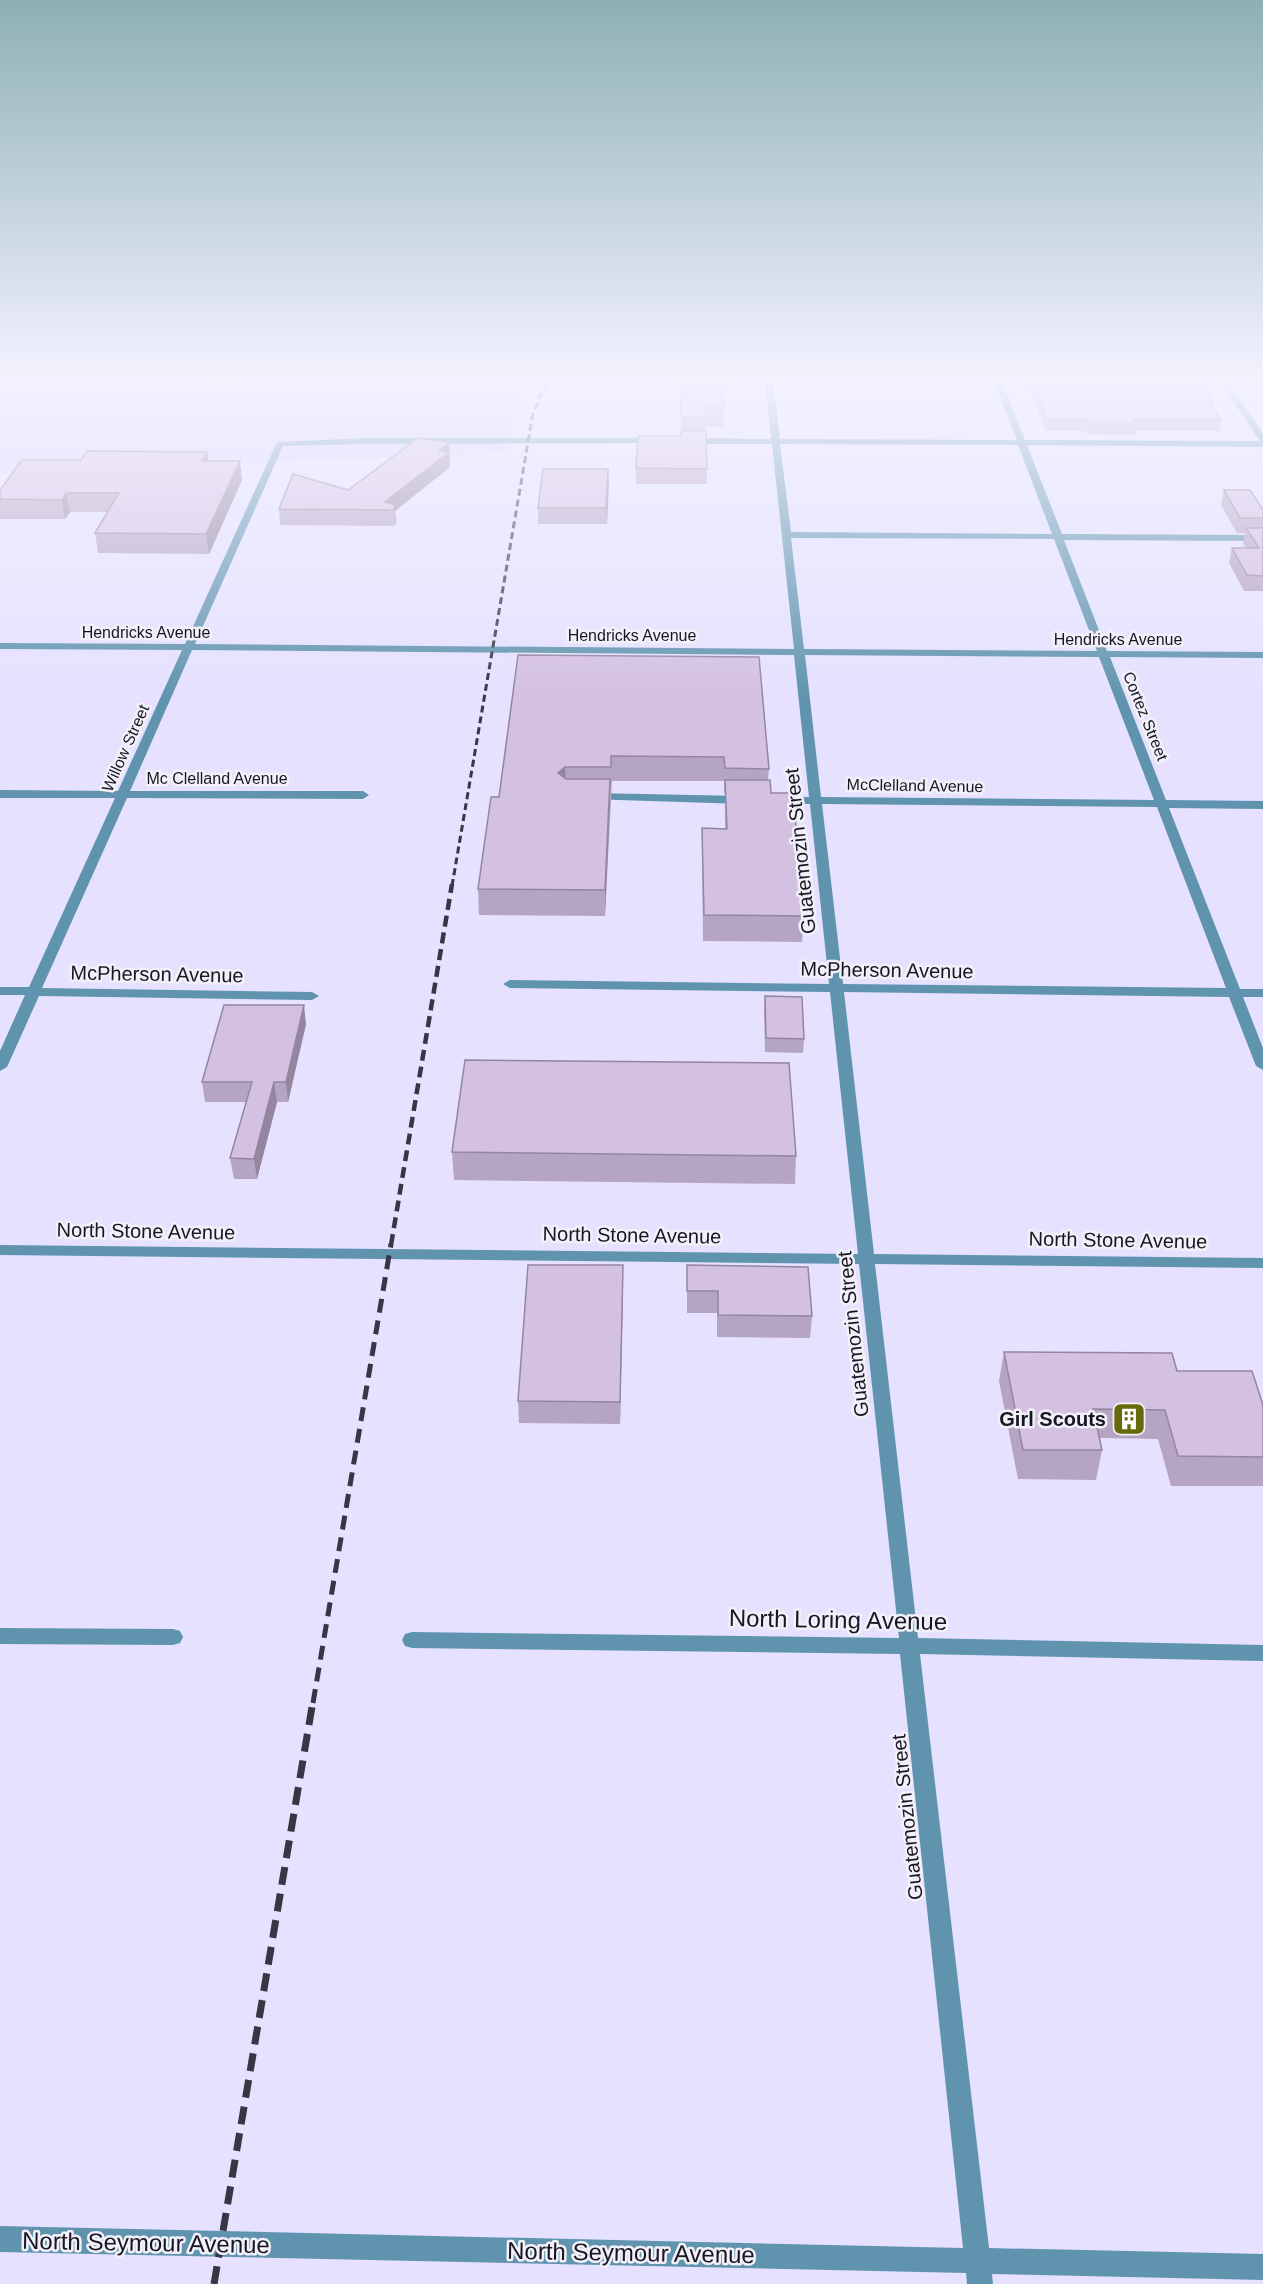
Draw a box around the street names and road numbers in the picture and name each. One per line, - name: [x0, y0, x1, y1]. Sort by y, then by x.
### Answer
- street label: Hendricks Avenue: [82, 624, 210, 641]
- street label: Hendricks Avenue: [568, 627, 696, 644]
- street label: Hendricks Avenue: [1054, 631, 1182, 648]
- street label: Cortez Street: [1120, 669, 1171, 764]
- street label: Willow Street: [99, 702, 152, 794]
- street label: Guatemozin Street: [780, 766, 820, 935]
- street label: Mc Clelland Avenue: [146, 770, 288, 787]
- street label: McClelland Avenue: [847, 776, 984, 795]
- street label: McPherson Avenue: [800, 957, 974, 983]
- street label: McPherson Avenue: [70, 961, 244, 987]
- street label: North Stone Avenue: [56, 1218, 236, 1244]
- street label: North Stone Avenue: [542, 1222, 722, 1248]
- street label: North Stone Avenue: [1028, 1227, 1208, 1253]
- street label: Guatemozin Street: [833, 1249, 873, 1418]
- street label: North Loring Avenue: [729, 1604, 947, 1635]
- street label: Guatemozin Street: [887, 1732, 927, 1901]
- street label: North Seymour Avenue: [22, 2227, 270, 2258]
- street label: North Seymour Avenue: [507, 2237, 755, 2268]

